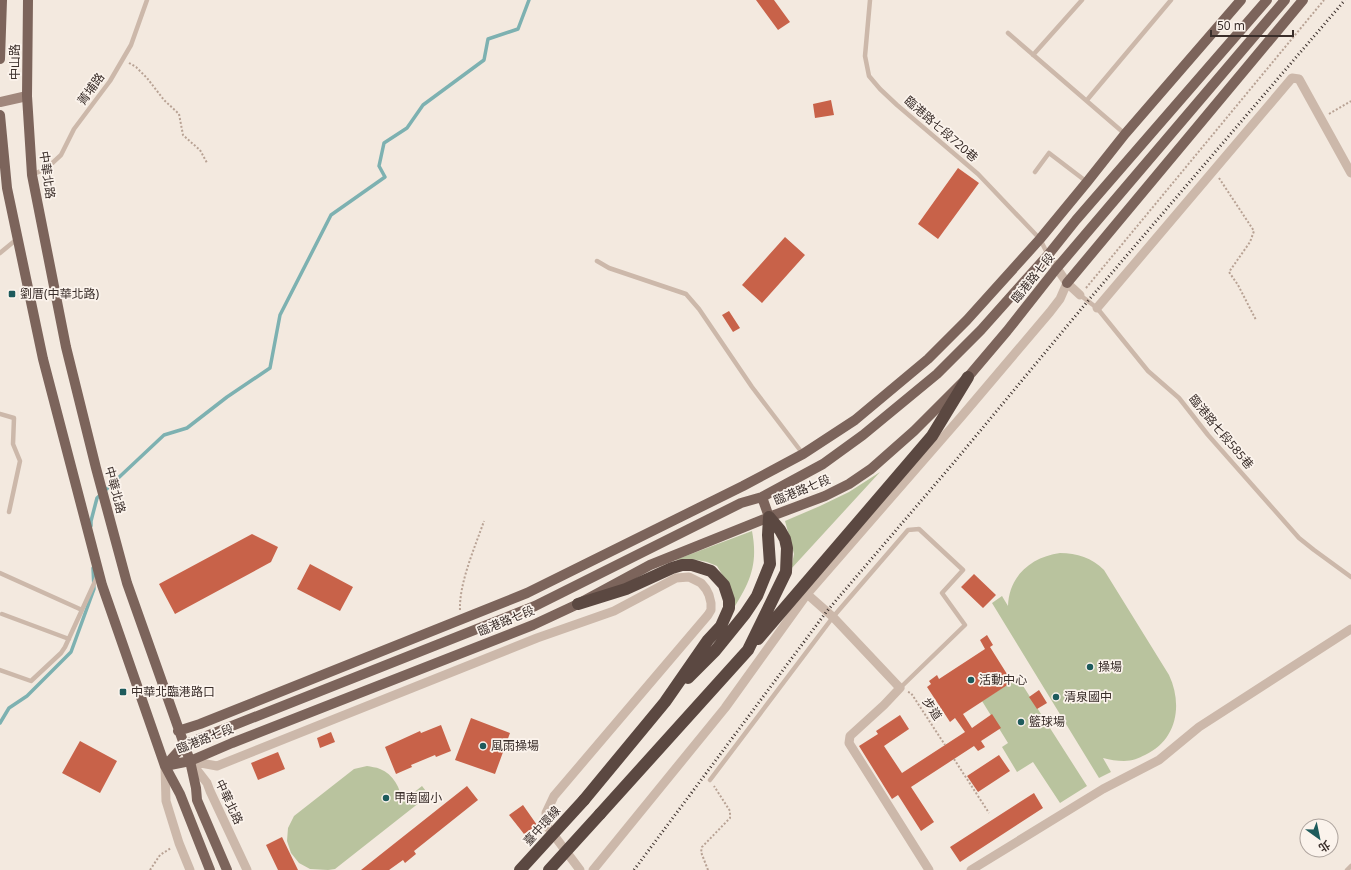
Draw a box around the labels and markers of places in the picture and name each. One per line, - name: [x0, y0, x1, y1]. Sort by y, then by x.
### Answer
- place label: 劉厝(中華北路): [20, 285, 100, 302]
- marker: 劉厝(中華北路): [7, 289, 17, 299]
- place label: 操場: [1098, 658, 1122, 675]
- marker: 操場: [1085, 662, 1095, 672]
- place label: 活動中心: [979, 671, 1027, 688]
- marker: 活動中心: [966, 675, 976, 685]
- place label: 中華北臨港路口: [131, 683, 215, 700]
- marker: 中華北臨港路口: [118, 687, 128, 697]
- place label: 清泉國中: [1064, 688, 1112, 705]
- marker: 清泉國中: [1051, 692, 1061, 702]
- place label: 籃球場: [1029, 713, 1065, 730]
- marker: 籃球場: [1016, 717, 1026, 727]
- place label: 風雨操場: [491, 737, 539, 754]
- marker: 風雨操場: [478, 741, 488, 751]
- place label: 甲南國小: [394, 789, 442, 806]
- marker: 甲南國小: [381, 793, 391, 803]

